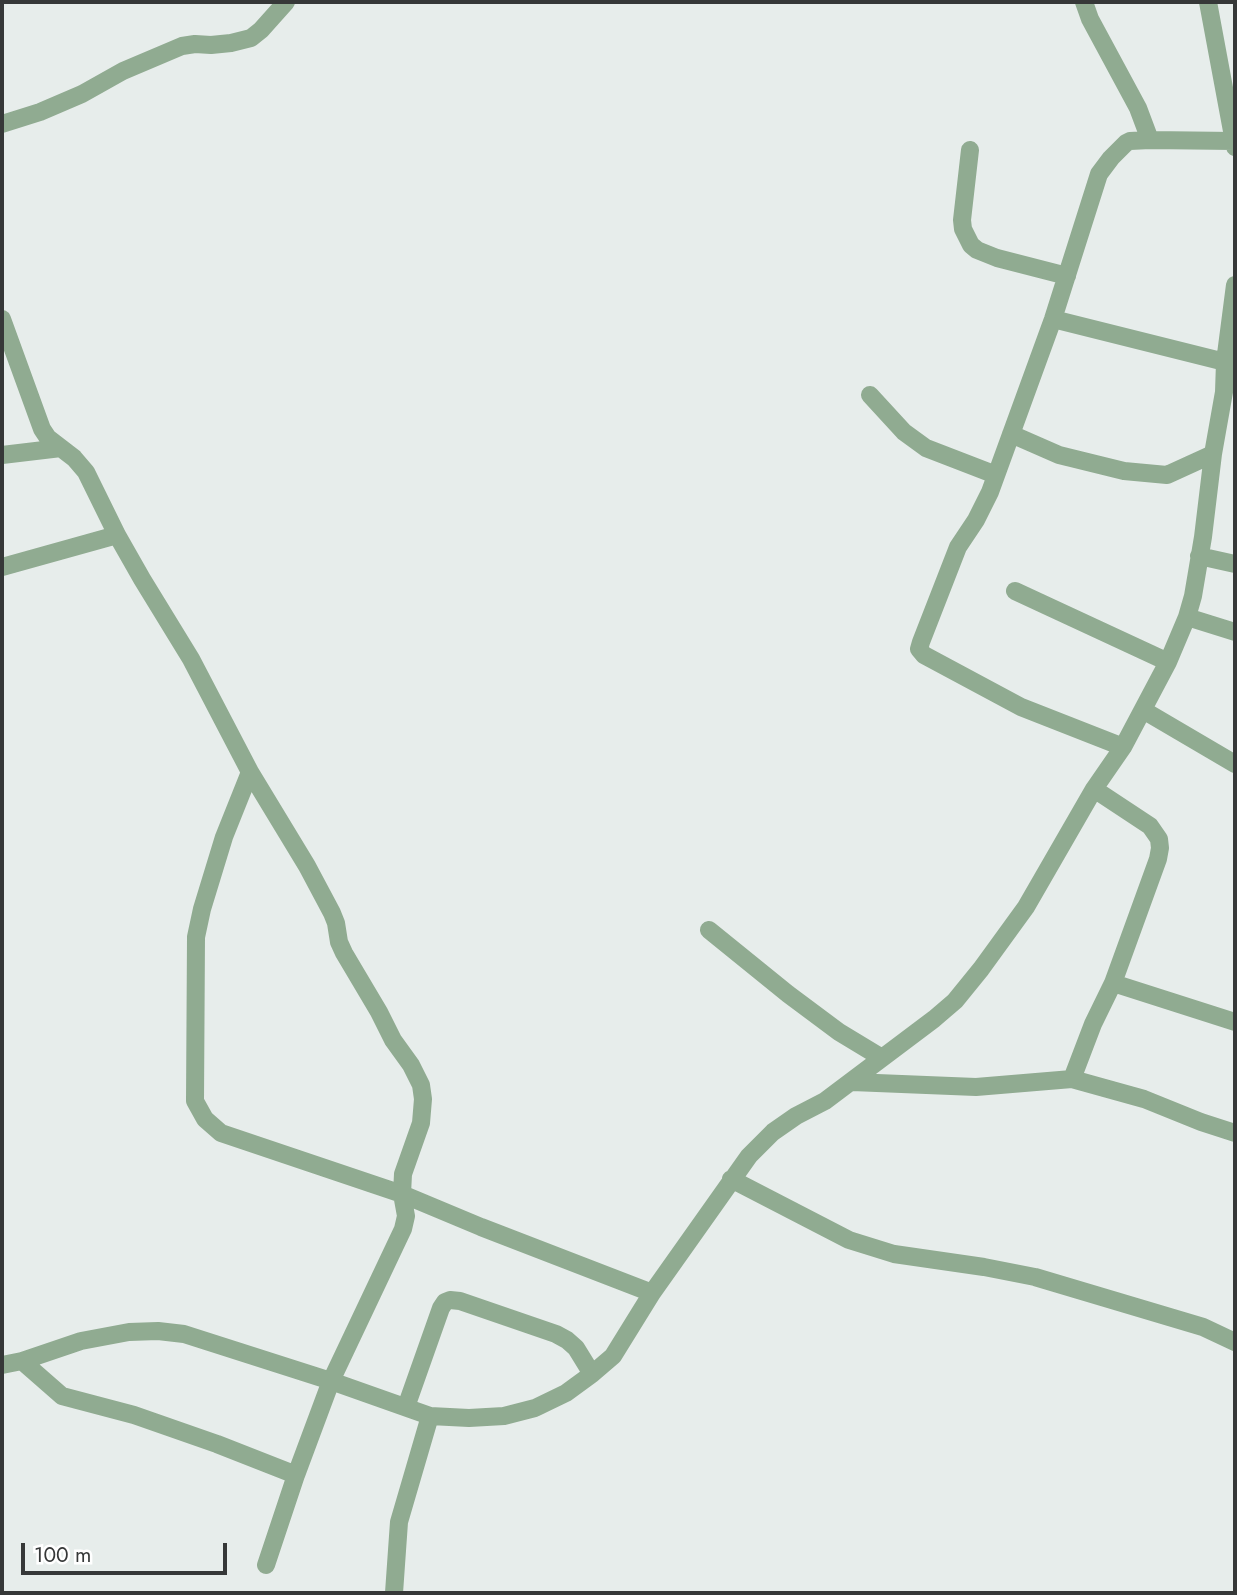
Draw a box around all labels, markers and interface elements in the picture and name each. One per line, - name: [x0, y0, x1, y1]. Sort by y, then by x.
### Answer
- scale bar: [24, 1528, 231, 1572]
- text: 100 m: [34, 1540, 91, 1570]

